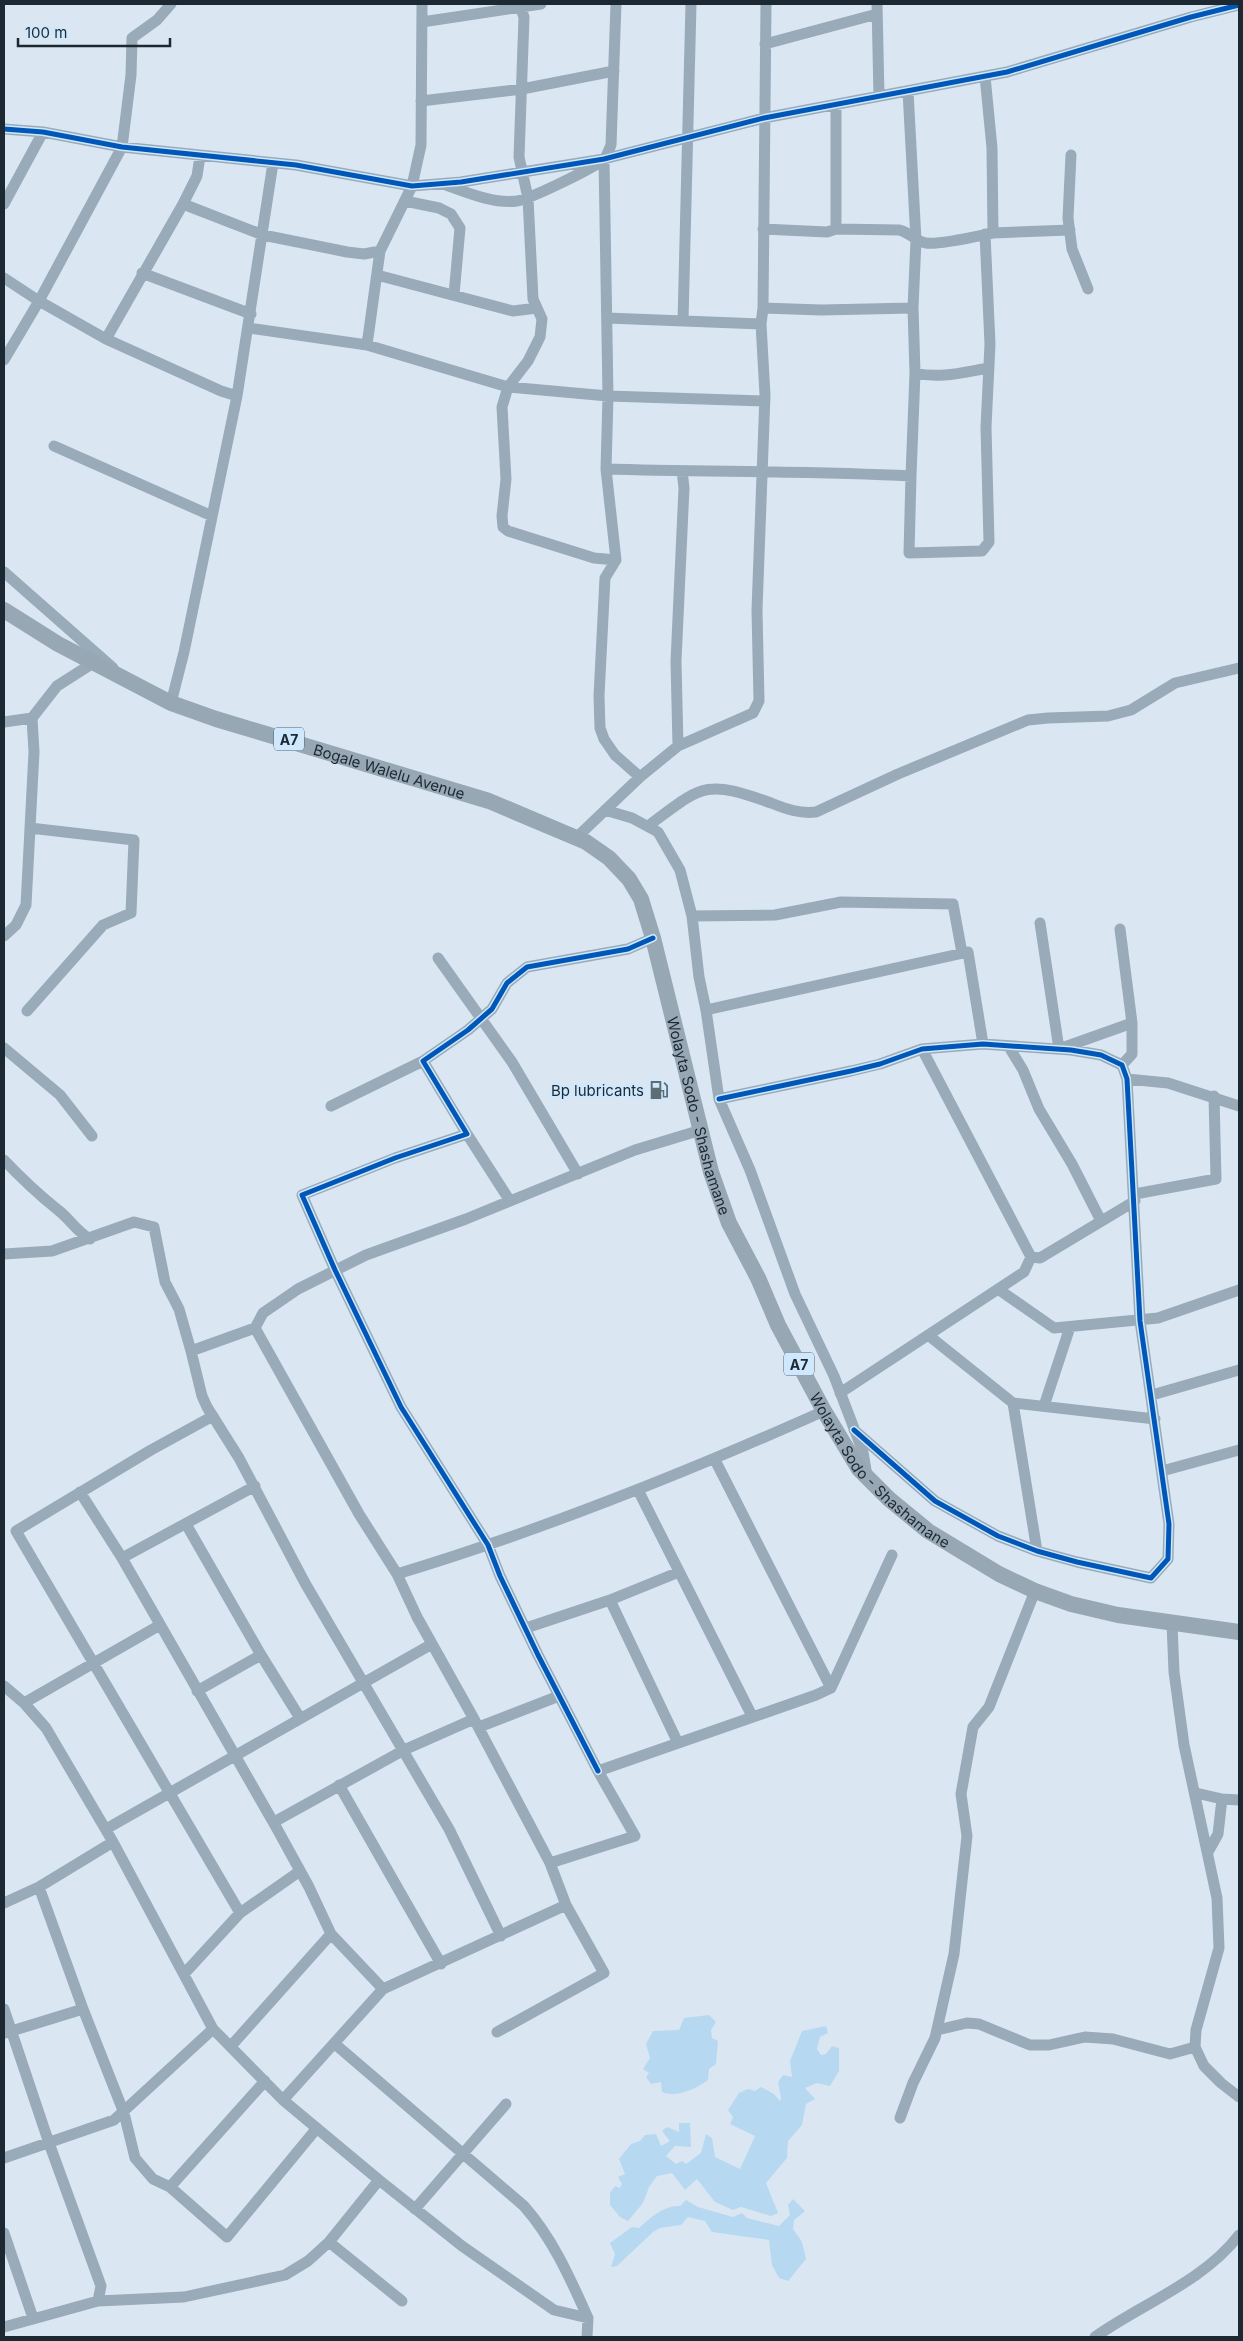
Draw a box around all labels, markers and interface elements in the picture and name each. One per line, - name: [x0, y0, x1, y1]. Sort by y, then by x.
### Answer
- scale bar: [18, 15, 170, 47]
- text: 100 m: [25, 23, 67, 42]
- road number: A7: [274, 728, 304, 751]
- street label: Bogale Walelu Avenue: [311, 739, 467, 803]
- street label: Wolayta Sodo - Shashamane: [663, 1014, 735, 1217]
- fuel station icon: Bp lubricants: [648, 1079, 670, 1101]
- place label: Bp lubricants: [551, 1081, 644, 1100]
- road number: A7: [784, 1352, 814, 1376]
- street label: Wolayta Sodo - Shashamane: [806, 1389, 954, 1552]

